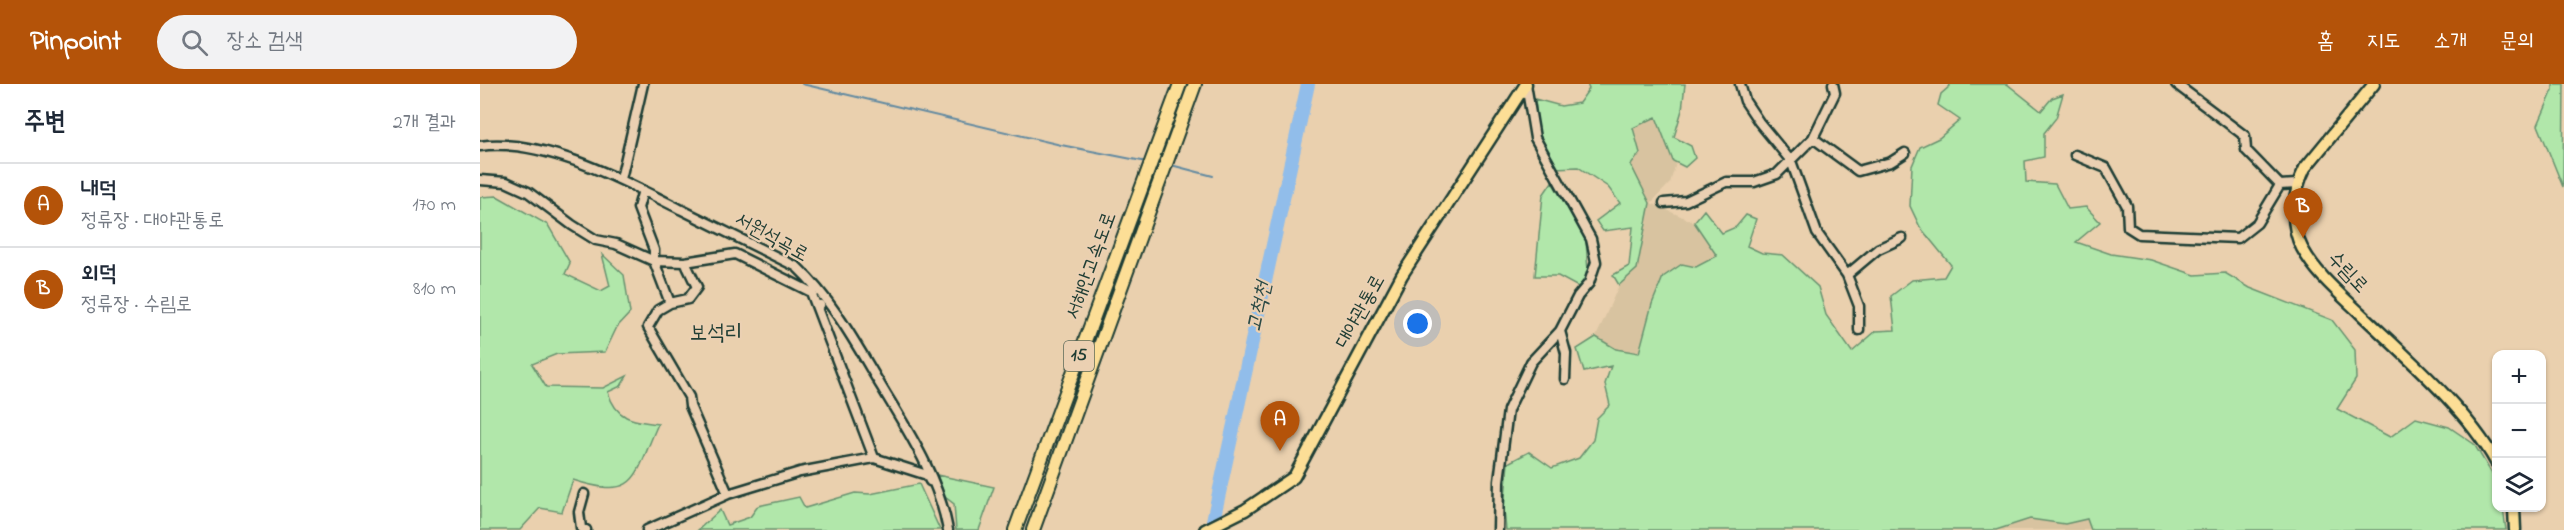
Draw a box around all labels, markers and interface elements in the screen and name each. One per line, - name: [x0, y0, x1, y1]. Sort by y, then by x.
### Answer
- search box: [157, 15, 577, 69]
- text: Pinpoint: [30, 22, 121, 63]
- icon: search: [178, 26, 211, 59]
- text: 장소 검색: [226, 26, 303, 58]
- text: 홈: [2317, 27, 2334, 57]
- text: 지도: [2367, 27, 2400, 57]
- text: 소개: [2433, 27, 2467, 57]
- text: 문의: [2500, 27, 2534, 57]
- text: 주변: [24, 104, 66, 142]
- text: 2개 결과: [393, 109, 456, 138]
- text: 내덕: [81, 175, 116, 207]
- pin: B: [2284, 188, 2322, 238]
- text: A: [37, 191, 50, 220]
- text: 170 m: [412, 191, 456, 220]
- street label: 서원석곡로: [729, 206, 813, 270]
- text: 정류장 · 대야관통로: [81, 207, 224, 236]
- street label: 서해안고속도로: [1059, 208, 1125, 324]
- street label: 수림로: [2320, 245, 2374, 301]
- text: 외덕: [81, 259, 116, 291]
- street label: 대야관통로: [1329, 270, 1393, 354]
- text: B: [37, 275, 50, 304]
- text: 810 m: [413, 275, 456, 304]
- water label: 고척천: [1240, 277, 1280, 335]
- text: 정류장 · 수림로: [81, 291, 192, 320]
- your location: [1403, 309, 1432, 338]
- district label: 보석리: [689, 318, 743, 350]
- road number: 15: [1064, 341, 1094, 371]
- map controls: [2492, 350, 2546, 512]
- button: +: [2492, 350, 2546, 404]
- pin: A: [1260, 402, 1300, 451]
- button: −: [2492, 404, 2546, 458]
- button: layers: [2492, 458, 2546, 512]

